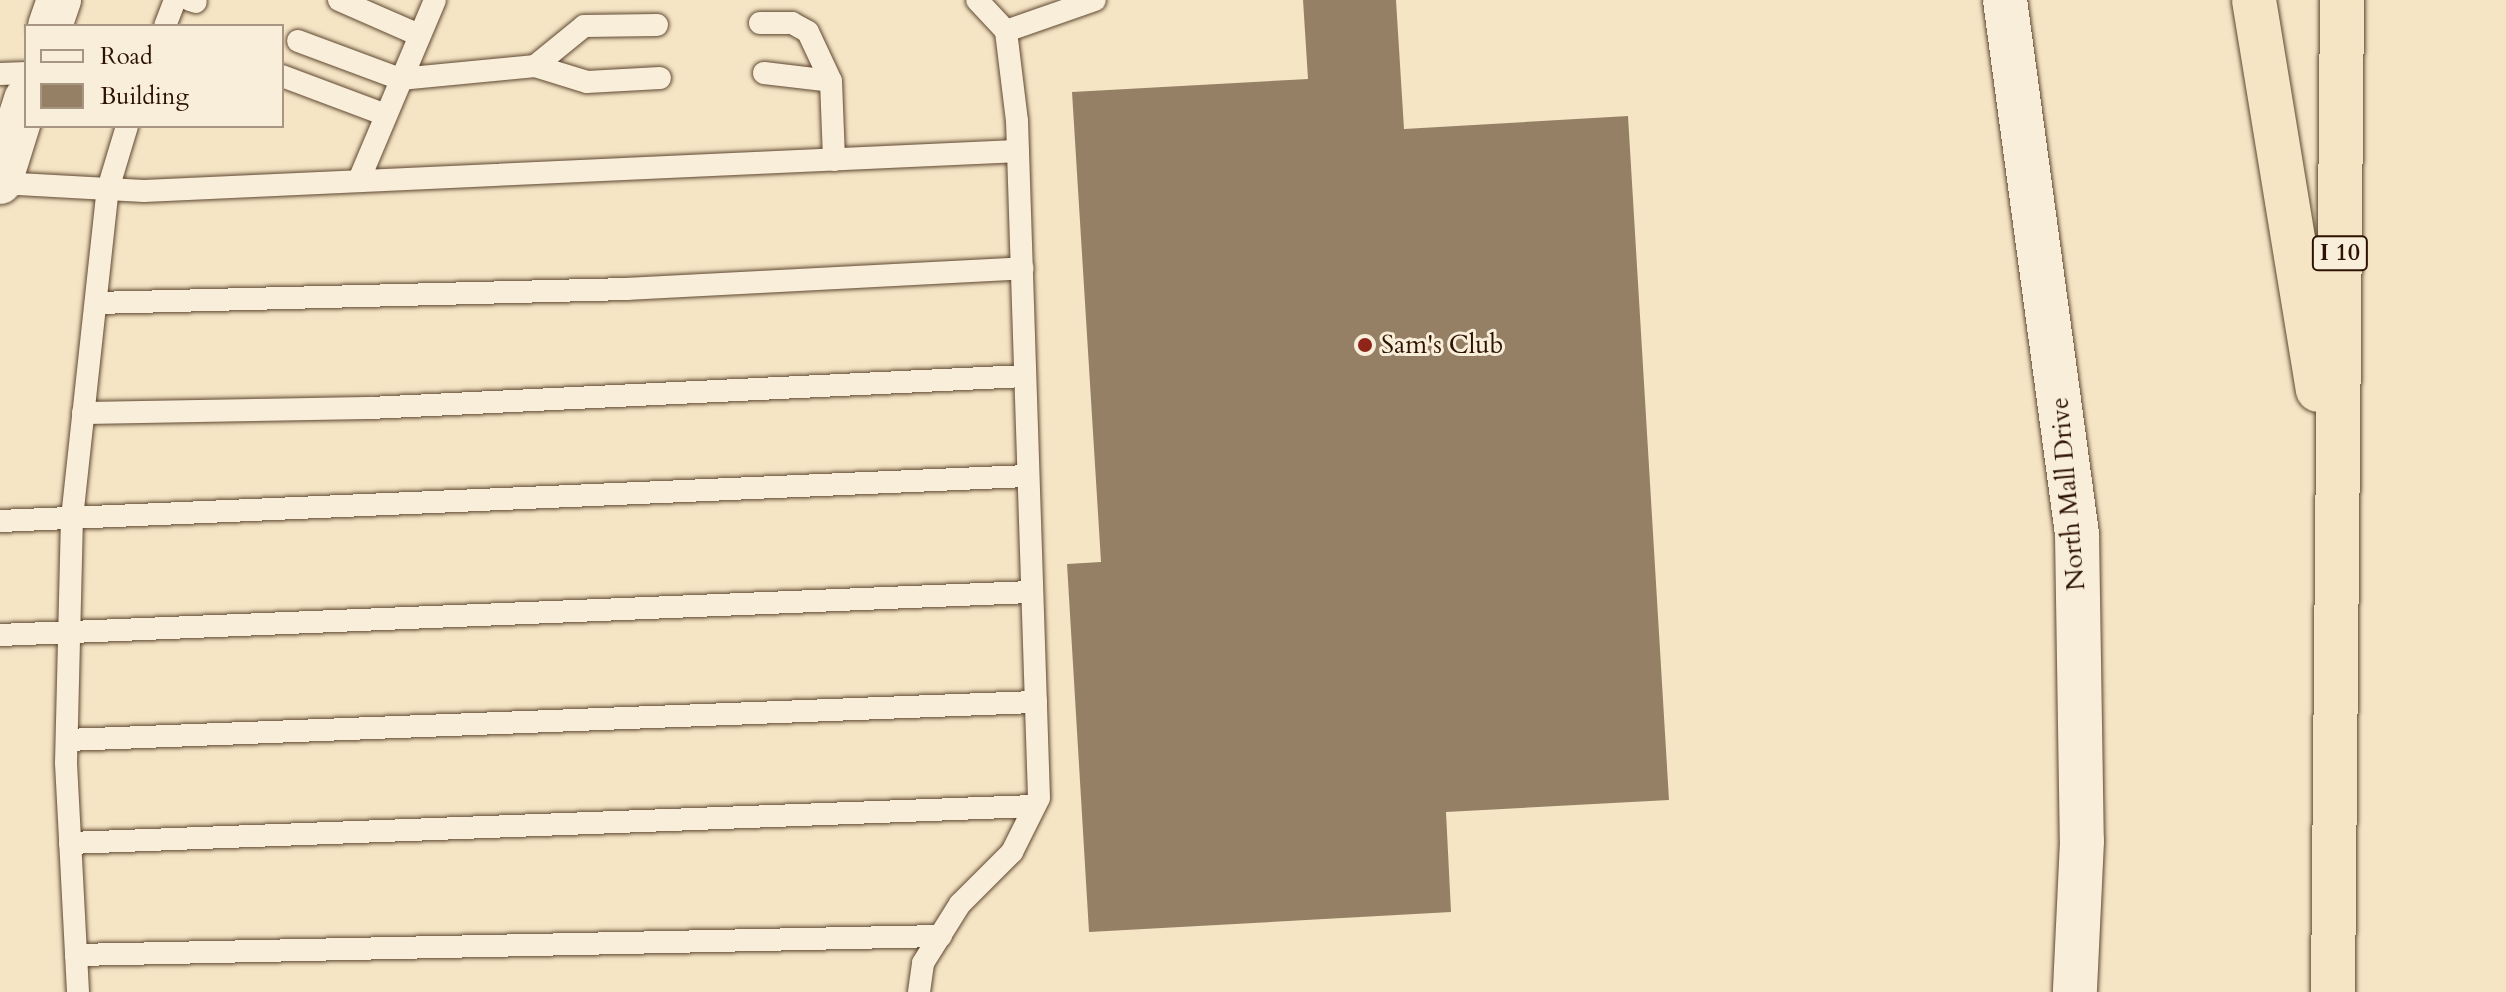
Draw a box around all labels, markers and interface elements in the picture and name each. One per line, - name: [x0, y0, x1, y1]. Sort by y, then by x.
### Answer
- legend: [24, 24, 284, 128]
- text: Road: [100, 40, 153, 73]
- text: Building: [100, 80, 189, 113]
- road number: I 10: [2310, 233, 2370, 273]
- place label: Sam's Club: [1381, 329, 1504, 361]
- marker: Sam's Club: [1356, 336, 1374, 354]
- street label: North Mall Drive: [2044, 396, 2092, 592]

